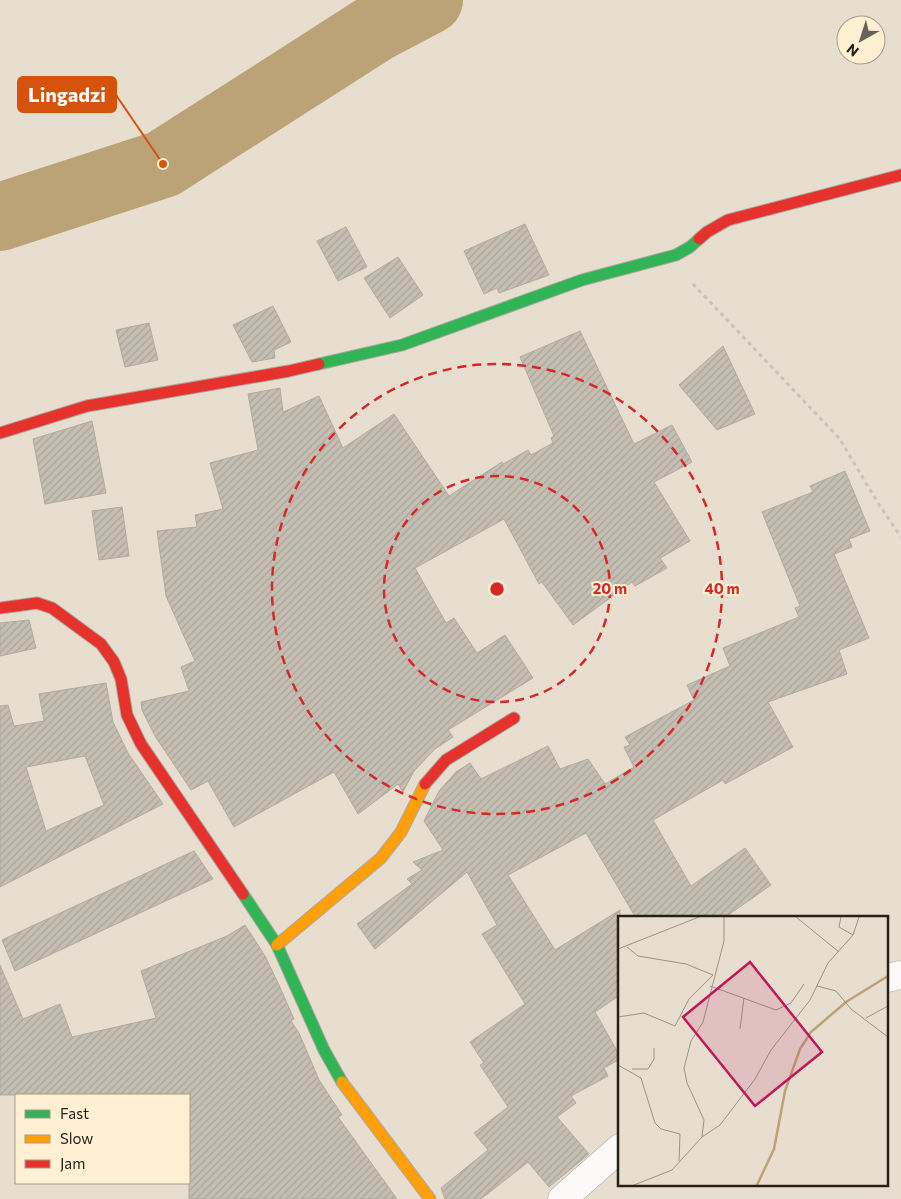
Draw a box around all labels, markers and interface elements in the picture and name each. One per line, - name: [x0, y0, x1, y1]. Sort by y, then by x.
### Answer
- north arrow: [836, 15, 886, 65]
- text: N: [843, 41, 862, 60]
- callout: Lingadzi: [18, 77, 116, 112]
- text: Lingadzi: [28, 82, 106, 106]
- text: 20 m: [593, 579, 627, 597]
- text: 40 m: [704, 579, 740, 597]
- centre of rings: [488, 580, 506, 598]
- inset map: [618, 916, 888, 1186]
- legend: [15, 1094, 190, 1184]
- text: Fast: [60, 1104, 89, 1122]
- text: Slow: [60, 1129, 93, 1147]
- text: Jam: [60, 1154, 85, 1172]

